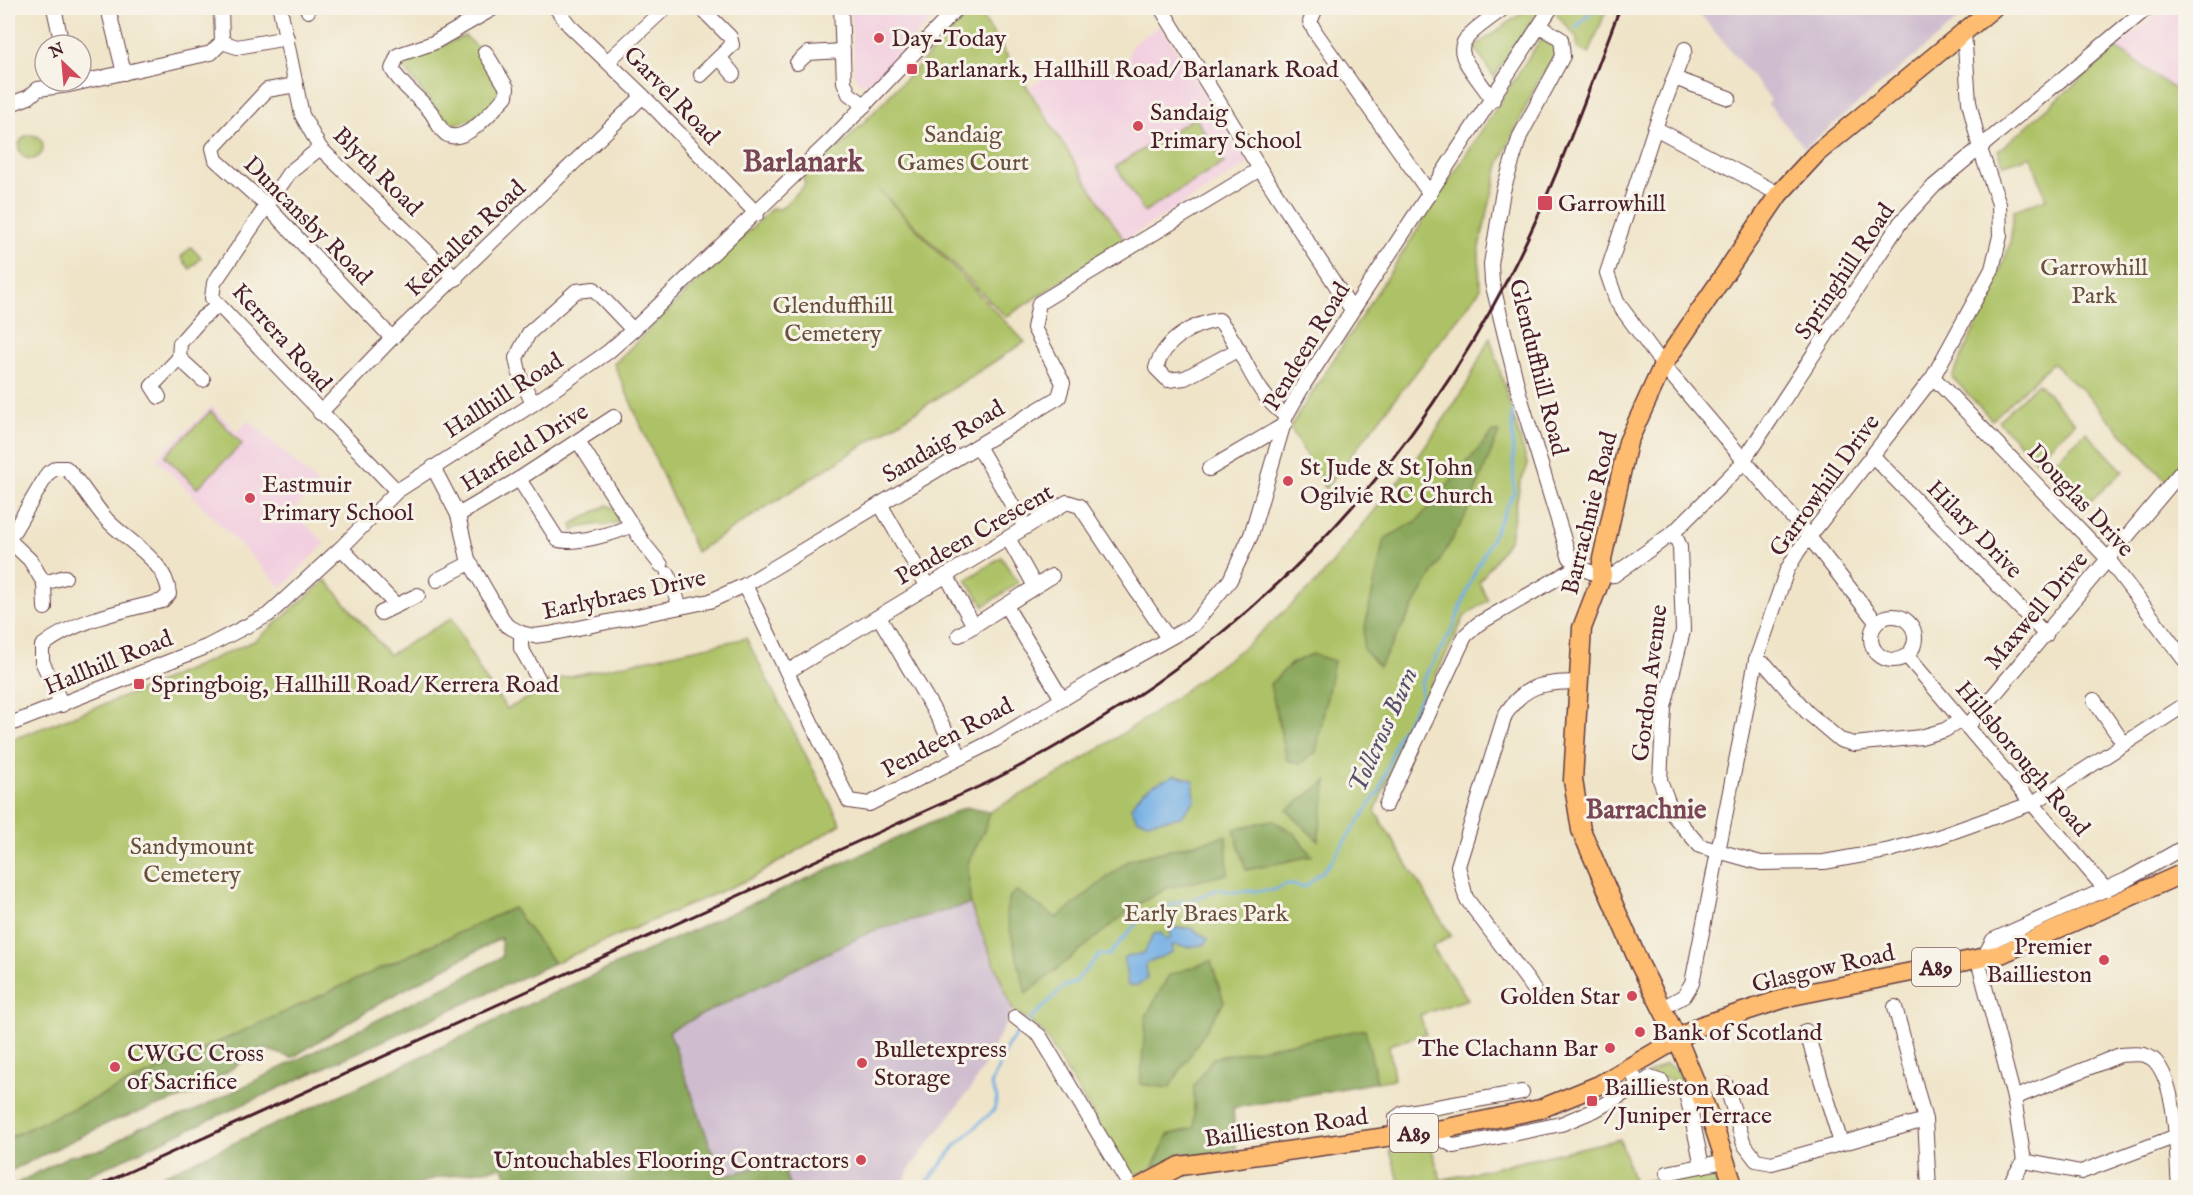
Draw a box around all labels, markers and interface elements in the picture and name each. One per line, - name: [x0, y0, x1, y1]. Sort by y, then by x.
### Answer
- place label: Day-Today: [891, 24, 1007, 55]
- marker: Day-Today: [872, 31, 886, 45]
- north arrow: [33, 33, 93, 93]
- text: N: [46, 39, 68, 64]
- street label: Garvel Road: [616, 40, 726, 152]
- place label: Barlanark, Hallhill Road/ Barlanark Road: [924, 55, 1339, 86]
- marker: Barlanark, Hallhill Road/ Barlanark Road: [905, 62, 919, 76]
- place label: Sandaig Primary School: [1150, 98, 1302, 157]
- marker: Sandaig Primary School: [1131, 119, 1145, 133]
- park label: Sandaig Games Court: [897, 120, 1029, 179]
- street label: Blyth Road: [326, 121, 429, 224]
- district label: Barlanark: [743, 144, 864, 182]
- street label: Duncansby Road: [236, 150, 378, 292]
- street label: Kentallen Road: [399, 174, 533, 304]
- place label: Garrowhill: [1558, 189, 1666, 220]
- marker: Garrowhill: [1536, 194, 1554, 212]
- street label: Springhill Road: [1788, 197, 1902, 346]
- park label: Garrowhill Park: [2040, 253, 2148, 312]
- street label: Glenduffhill Road: [1501, 276, 1574, 459]
- street label: Kerrera Road: [224, 277, 338, 399]
- street label: Pendeen Road: [1257, 277, 1358, 417]
- park label: Glenduffhill Cemetery: [772, 291, 894, 350]
- street label: Hallhill Road: [438, 346, 569, 446]
- street label: Sandaig Road: [877, 393, 1011, 491]
- street label: Harfield Drive: [455, 397, 595, 500]
- street label: Garrowhill Drive: [1763, 408, 1887, 563]
- street label: Barrachnie Road: [1555, 428, 1626, 598]
- street label: Douglas Drive: [2019, 438, 2140, 564]
- place label: St Jude & St John Ogilvie RC Church: [1300, 453, 1493, 512]
- place label: Eastmuir Primary School: [262, 470, 414, 529]
- marker: St Jude & St John Ogilvie RC Church: [1281, 474, 1295, 488]
- street label: Hilary Drive: [1919, 474, 2029, 586]
- street label: Pendeen Crescent: [890, 477, 1059, 593]
- marker: Eastmuir Primary School: [243, 491, 257, 505]
- street label: Maxwell Drive: [1978, 545, 2096, 677]
- street label: Earlybraes Drive: [540, 563, 709, 628]
- street label: Gordon Avenue: [1625, 603, 1675, 763]
- street label: Hallhill Road: [40, 623, 178, 703]
- water label: Tollcross Burn: [1341, 662, 1426, 799]
- place label: Springboig, Hallhill Road/ Kerrera Road: [151, 670, 559, 701]
- street label: Hillsborough Road: [1948, 675, 2096, 843]
- marker: Springboig, Hallhill Road/ Kerrera Road: [132, 677, 146, 691]
- street label: Pendeen Road: [877, 691, 1019, 786]
- district label: Barrachnie: [1586, 794, 1707, 828]
- park label: Sandymount Cemetery: [130, 832, 254, 891]
- park label: Early Braes Park: [1124, 899, 1288, 930]
- place label: Premier Baillieston: [1987, 932, 2092, 991]
- street label: Glasgow Road: [1749, 938, 1898, 1001]
- road number: A89: [1912, 948, 1960, 986]
- marker: Premier Baillieston: [2097, 953, 2111, 967]
- place label: Golden Star: [1500, 982, 1620, 1013]
- marker: Golden Star: [1625, 989, 1639, 1003]
- place label: Bank of Scotland: [1652, 1018, 1822, 1049]
- marker: Bank of Scotland: [1633, 1025, 1647, 1039]
- place label: The Clachann Bar: [1418, 1034, 1598, 1065]
- place label: Bulletexpress Storage: [874, 1035, 1007, 1094]
- place label: CWGC Cross of Sacrifice: [127, 1039, 264, 1098]
- marker: The Clachann Bar: [1603, 1041, 1617, 1055]
- marker: Bulletexpress Storage: [855, 1056, 869, 1070]
- marker: CWGC Cross of Sacrifice: [108, 1060, 122, 1074]
- place label: Baillieston Road / Juniper Terrace: [1604, 1073, 1772, 1132]
- marker: Baillieston Road / Juniper Terrace: [1585, 1094, 1599, 1108]
- street label: Baillieston Road: [1202, 1102, 1370, 1155]
- road number: A89: [1390, 1114, 1438, 1152]
- place label: Untouchables Flooring Contractors: [493, 1146, 849, 1177]
- marker: Untouchables Flooring Contractors: [854, 1153, 868, 1167]

